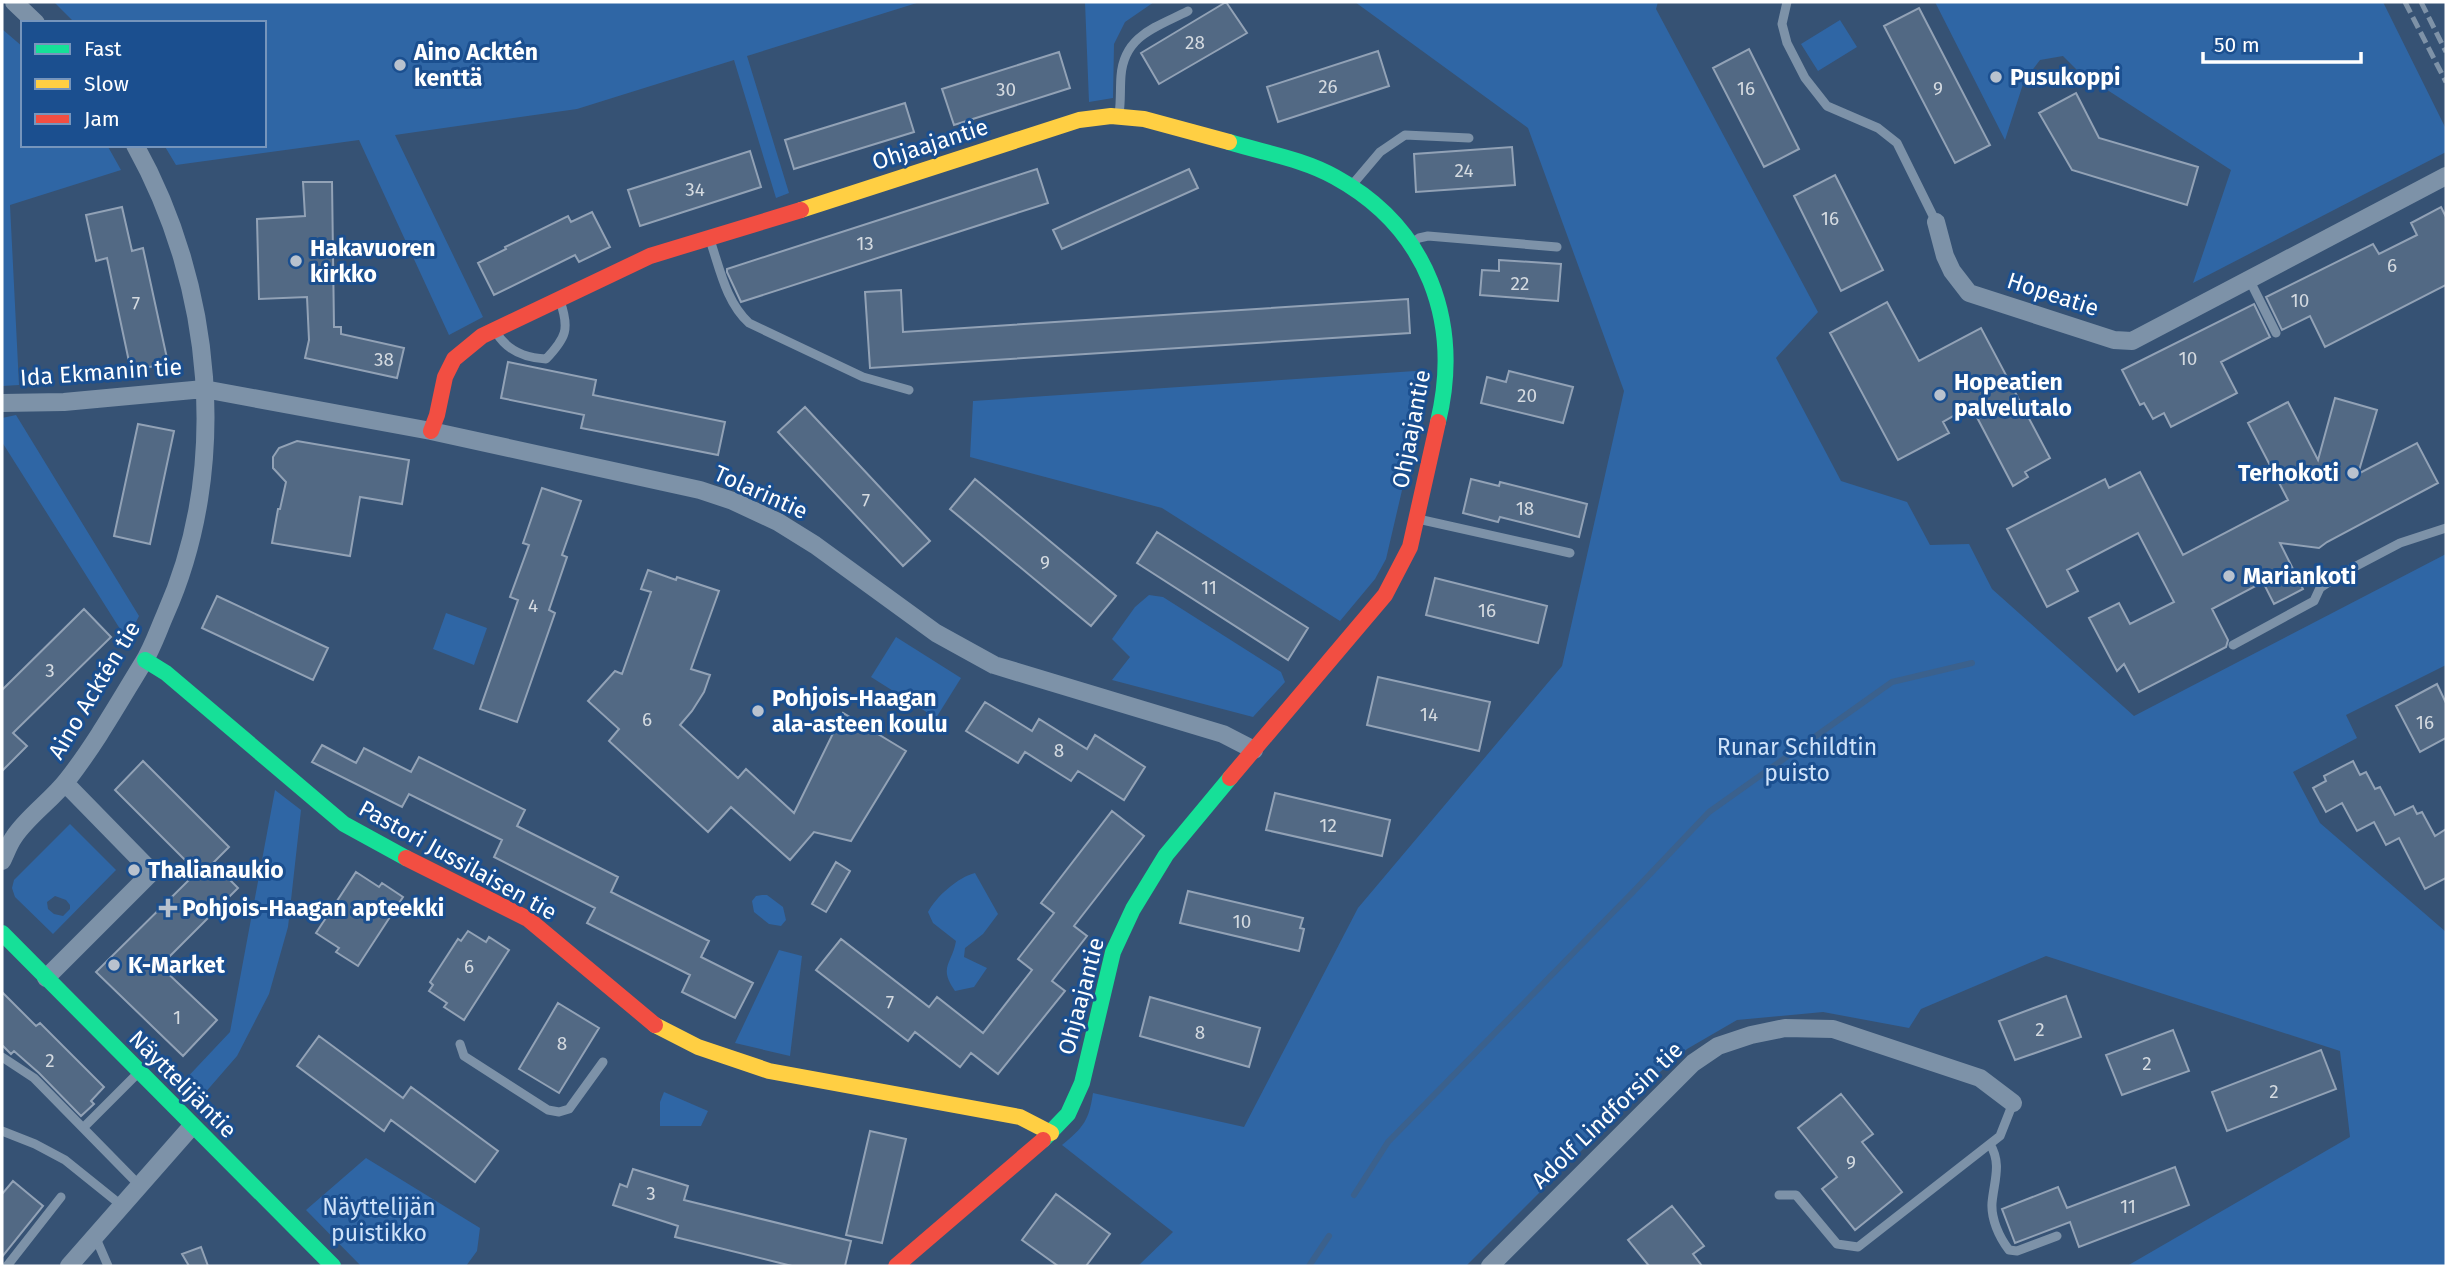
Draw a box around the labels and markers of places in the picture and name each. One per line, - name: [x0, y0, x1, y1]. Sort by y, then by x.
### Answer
- place label: Aino Acktén kenttä: [413, 38, 538, 92]
- marker: Aino Acktén kenttä: [392, 57, 408, 73]
- place label: Pusukoppi: [2010, 63, 2120, 91]
- marker: Pusukoppi: [1988, 69, 2004, 85]
- place label: Hakavuoren kirkko: [310, 234, 435, 288]
- marker: Hakavuoren kirkko: [288, 253, 304, 269]
- place label: Hopeatien palvelutalo: [1954, 368, 2072, 422]
- marker: Hopeatien palvelutalo: [1932, 387, 1948, 403]
- place label: Terhokoti: [2238, 459, 2339, 487]
- marker: Terhokoti: [2345, 465, 2361, 481]
- place label: Mariankoti: [2243, 562, 2356, 590]
- marker: Mariankoti: [2221, 568, 2237, 584]
- place label: Pohjois-Haagan ala-asteen koulu: [772, 684, 948, 738]
- marker: Pohjois-Haagan ala-asteen koulu: [750, 703, 766, 719]
- place label: Thalianaukio: [148, 856, 284, 884]
- marker: Thalianaukio: [126, 862, 142, 878]
- place label: Pohjois-Haagan apteekki: [182, 894, 444, 922]
- marker: Pohjois-Haagan apteekki: [160, 900, 176, 916]
- place label: K-Market: [128, 951, 226, 979]
- marker: K-Market: [106, 957, 122, 973]

